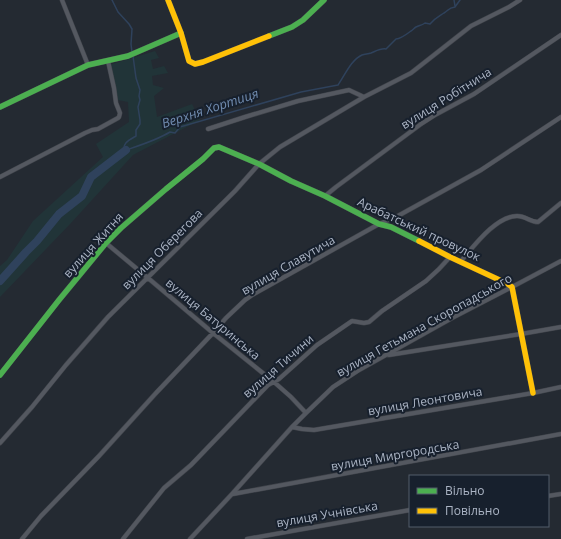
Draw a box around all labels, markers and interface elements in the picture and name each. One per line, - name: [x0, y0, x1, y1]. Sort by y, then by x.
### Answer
- street label: вулиця Робітнича: [397, 63, 495, 133]
- water label: Верхня Хортиця: [159, 84, 261, 132]
- street label: Арабатський провулок: [355, 193, 484, 265]
- street label: вулиця Оберегова: [118, 205, 206, 293]
- street label: вулиця Житня: [59, 209, 127, 281]
- street label: вулиця Славутича: [238, 231, 338, 299]
- street label: вулиця Гетьмана Скоропадського: [333, 269, 515, 381]
- street label: вулиця Батуринська: [162, 274, 264, 364]
- street label: вулиця Тичини: [239, 330, 317, 402]
- street label: вулиця Леонтовича: [366, 383, 484, 419]
- street label: вулиця Миргородська: [330, 435, 460, 475]
- legend: [409, 475, 549, 527]
- text: Вільно: [445, 482, 485, 499]
- street label: вулиця Учнівська: [275, 497, 379, 531]
- text: Повільно: [445, 502, 500, 519]

